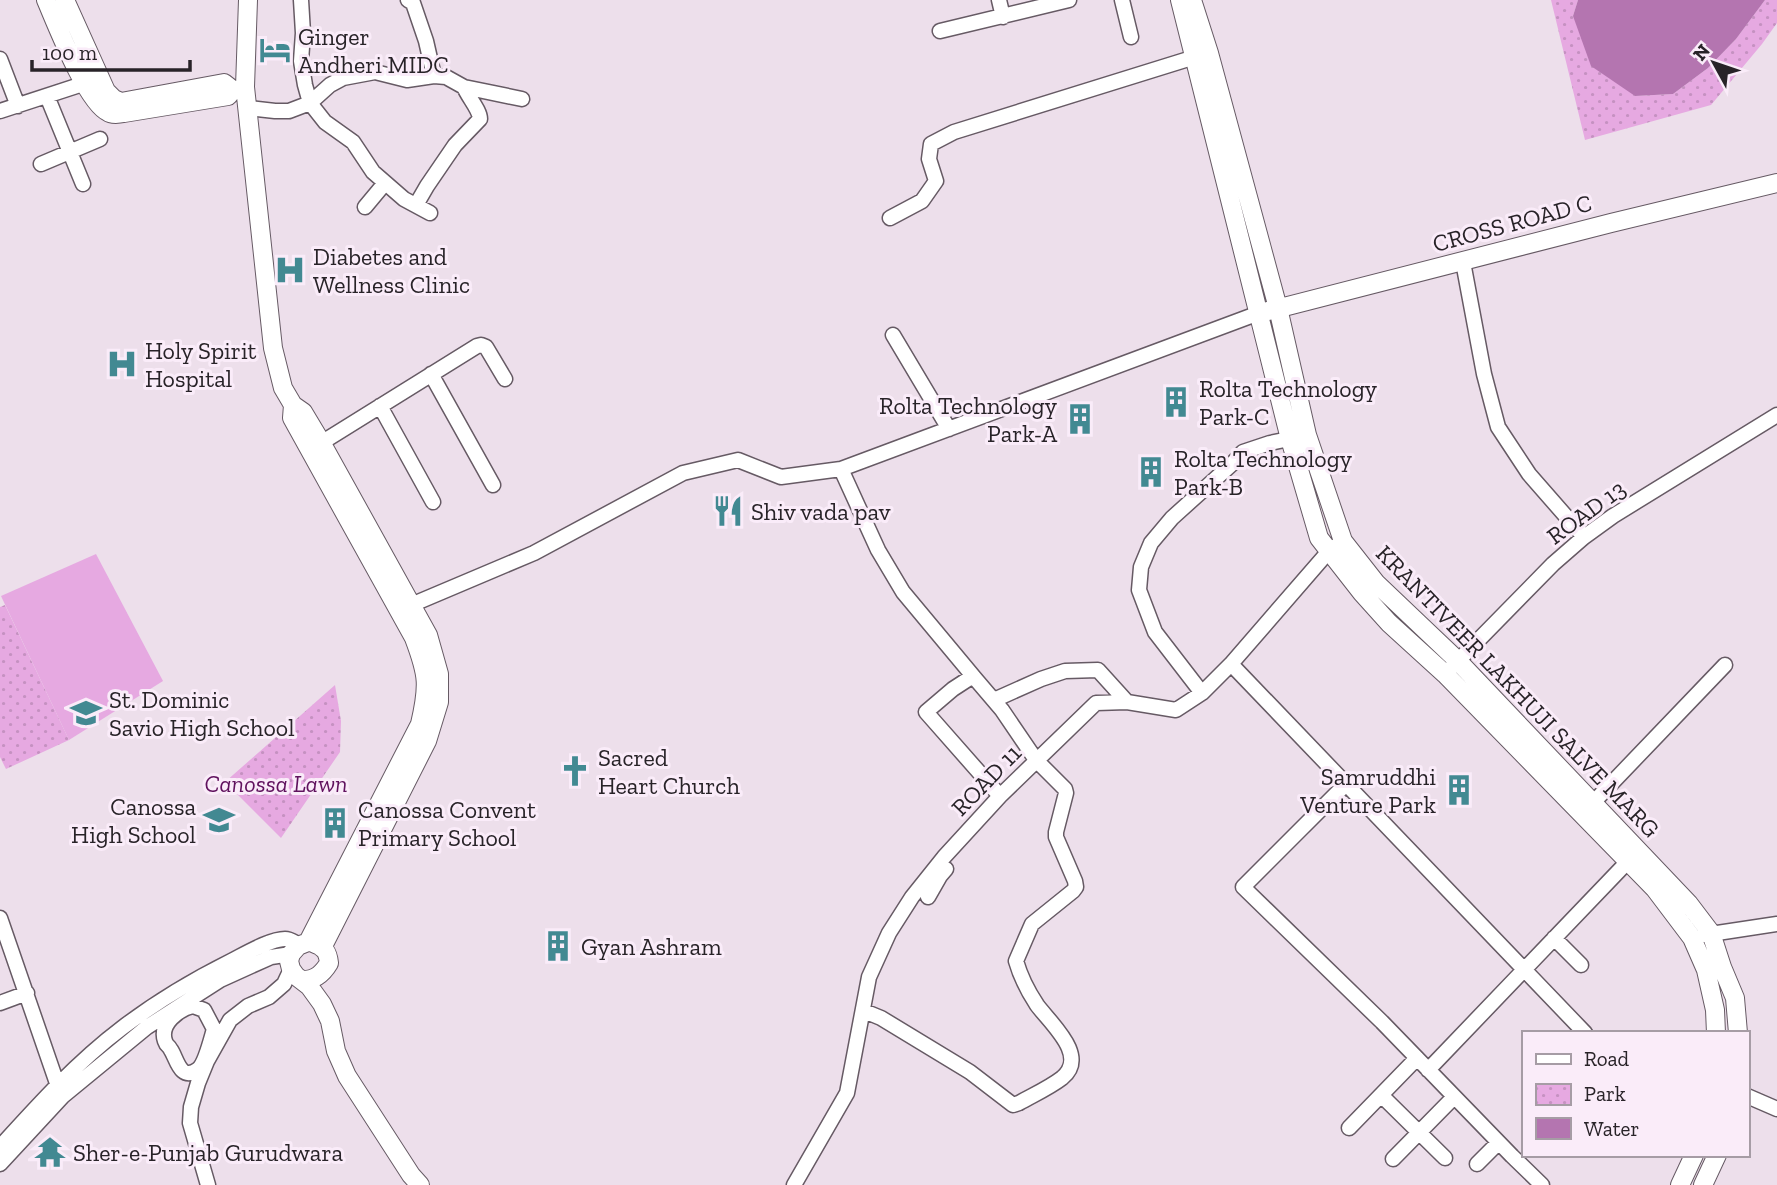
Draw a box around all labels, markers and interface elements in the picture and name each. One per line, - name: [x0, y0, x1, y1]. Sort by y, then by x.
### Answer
- place label: Ginger Andheri MIDC: [298, 22, 449, 79]
- scale bar: [32, 28, 189, 72]
- north arrow: [1679, 28, 1749, 98]
- hotel icon: Ginger Andheri MIDC: [258, 33, 292, 67]
- text: N: [1688, 39, 1715, 65]
- text: 100 m: [42, 40, 97, 65]
- street label: CROSS ROAD C: [1429, 188, 1595, 258]
- place label: Diabetes and Wellness Clinic: [313, 242, 470, 299]
- hospital icon: Diabetes and Wellness Clinic: [273, 253, 307, 287]
- place label: Holy Spirit Hospital: [145, 336, 257, 393]
- hospital icon: Holy Spirit Hospital: [105, 347, 139, 381]
- place label: Rolta Technology Park-C: [1199, 374, 1378, 431]
- building icon: Rolta Technology Park-C: [1159, 385, 1193, 419]
- place label: Rolta Technology Park-A: [879, 391, 1058, 448]
- building icon: Rolta Technology Park-A: [1063, 402, 1097, 436]
- place label: Rolta Technology Park-B: [1174, 444, 1353, 501]
- building icon: Rolta Technology Park-B: [1134, 455, 1168, 489]
- street label: ROAD 13: [1541, 474, 1631, 550]
- restaurant icon: Shiv vada pav: [711, 494, 745, 528]
- place label: Shiv vada pav: [751, 497, 891, 526]
- street label: KRANTIVEER LAKHUJI SALVE MARG: [1370, 539, 1666, 843]
- place label: St. Dominic Savio High School: [109, 685, 295, 742]
- school or university icon: St. Dominic Savio High School: [69, 696, 103, 730]
- street label: ROAD 11: [945, 738, 1027, 822]
- place label: Sacred Heart Church: [598, 743, 740, 800]
- church icon: Sacred Heart Church: [558, 754, 592, 788]
- place label: Samruddhi Venture Park: [1299, 762, 1437, 819]
- park label: Canossa Lawn: [204, 769, 348, 798]
- building icon: Samruddhi Venture Park: [1442, 773, 1476, 807]
- place label: Canossa High School: [71, 792, 196, 849]
- place label: Canossa Convent Primary School: [358, 795, 536, 852]
- school or university icon: Canossa High School: [202, 803, 236, 837]
- building icon: Canossa Convent Primary School: [318, 806, 352, 840]
- building icon: Gyan Ashram: [541, 929, 575, 963]
- place label: Gyan Ashram: [581, 932, 722, 961]
- legend: [1522, 1031, 1749, 1157]
- text: Road: [1584, 1046, 1630, 1071]
- text: Park: [1584, 1081, 1626, 1106]
- text: Water: [1584, 1116, 1639, 1141]
- temple icon: Sher-e-Punjab Gurudwara: [33, 1135, 67, 1169]
- place label: Sher-e-Punjab Gurudwara: [73, 1138, 344, 1167]

